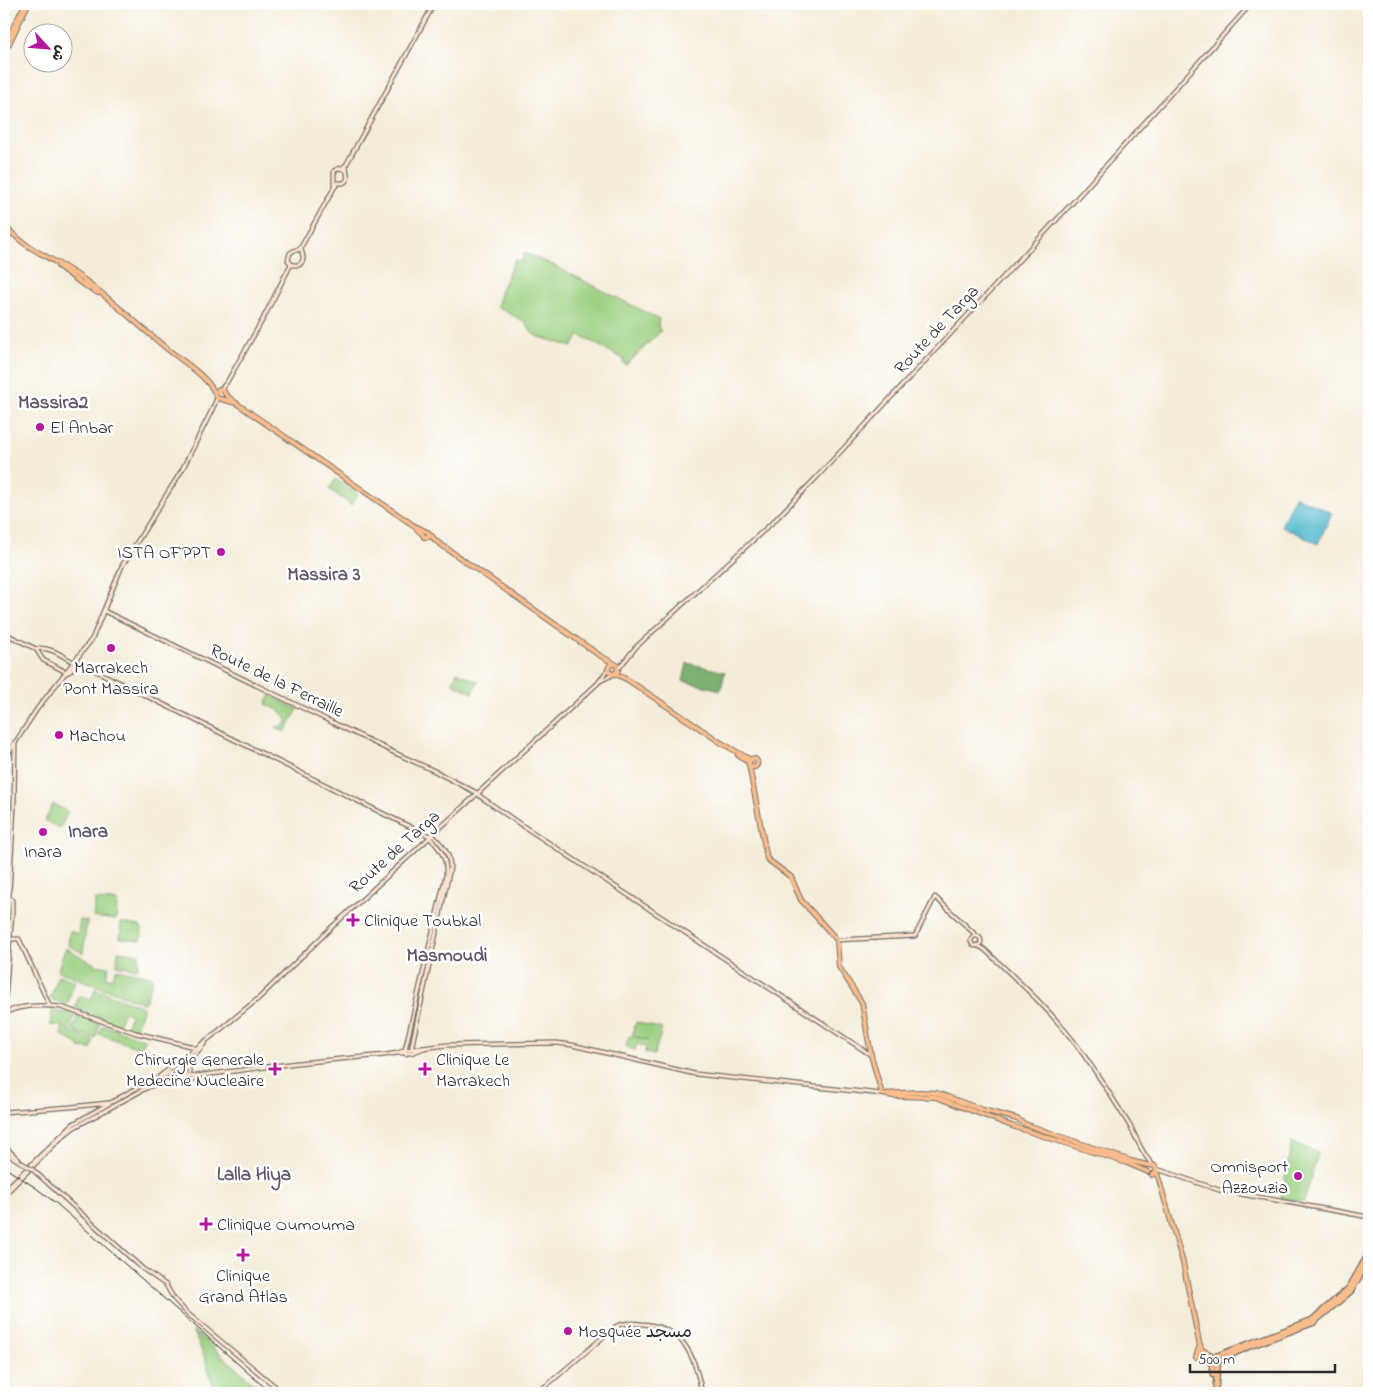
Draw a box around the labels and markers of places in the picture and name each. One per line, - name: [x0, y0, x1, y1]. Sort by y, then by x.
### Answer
- place label: El Anbar: [50, 416, 114, 442]
- marker: El Anbar: [34, 421, 46, 433]
- place label: ISTA OFPPT: [117, 541, 211, 567]
- marker: ISTA OFPPT: [215, 546, 227, 558]
- marker: Marrakech Pont Massira: [105, 642, 117, 654]
- place label: Marrakech Pont Massira: [63, 656, 159, 703]
- place label: Machou: [69, 724, 126, 750]
- marker: Machou: [53, 729, 65, 741]
- marker: Inara: [37, 826, 49, 838]
- place label: Inara: [24, 840, 62, 866]
- place label: Clinique Toubkal: [364, 909, 481, 935]
- marker: Clinique Toubkal: [346, 913, 360, 927]
- place label: Chirurgie Generale Medecine Nucleaire: [126, 1048, 265, 1095]
- place label: Clinique Le Marrakech: [436, 1048, 510, 1095]
- marker: Chirurgie Generale Medecine Nucleaire: [268, 1062, 282, 1076]
- marker: Clinique Le Marrakech: [418, 1062, 432, 1076]
- place label: Omnisport Azzouzia: [1210, 1155, 1288, 1202]
- marker: Omnisport Azzouzia: [1292, 1170, 1304, 1182]
- place label: Clinique Oumouma: [217, 1213, 355, 1239]
- marker: Clinique Oumouma: [199, 1217, 213, 1231]
- marker: Clinique Grand Atlas: [236, 1248, 250, 1262]
- place label: Clinique Grand Atlas: [198, 1264, 288, 1311]
- place label: Mosquée مسجد: [578, 1320, 692, 1346]
- marker: Mosquée مسجد: [562, 1325, 574, 1337]

